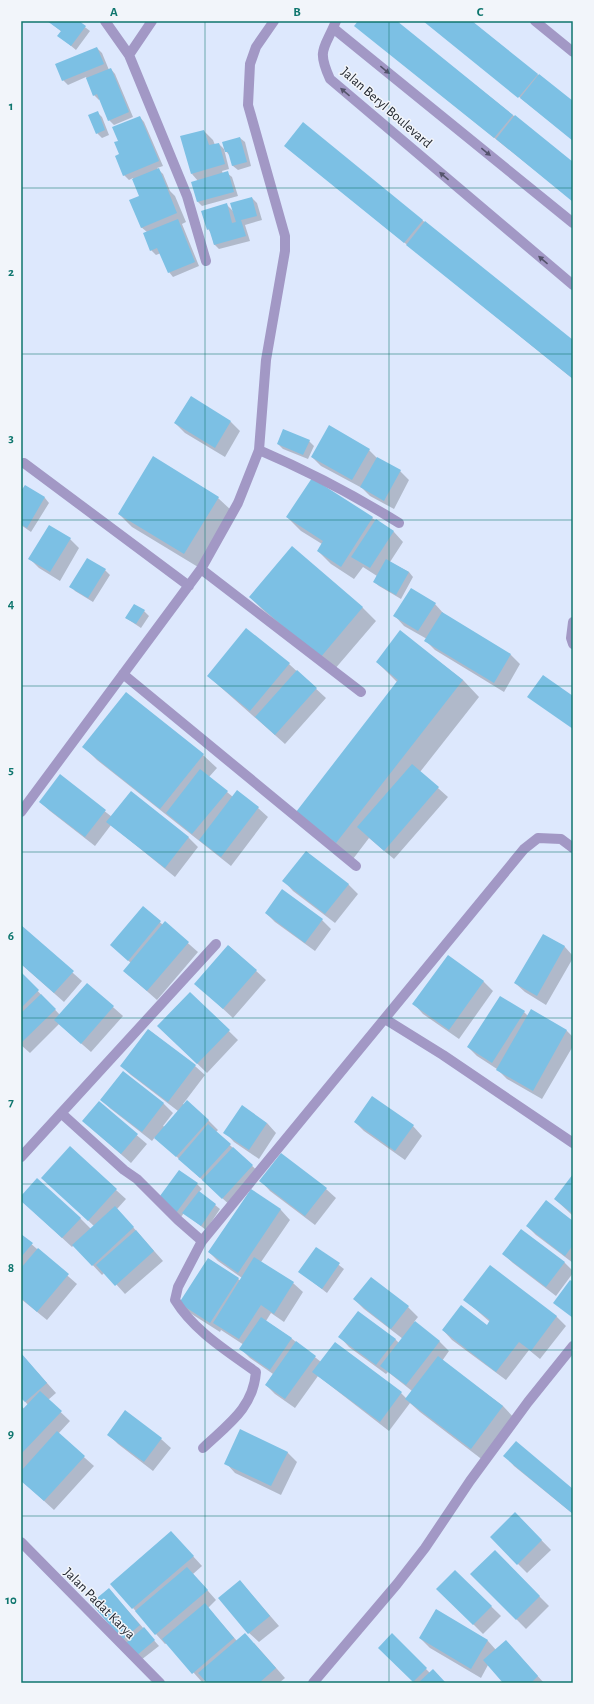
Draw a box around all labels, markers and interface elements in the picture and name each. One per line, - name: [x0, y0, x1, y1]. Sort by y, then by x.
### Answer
- text: A: [110, 6, 118, 19]
- text: B: [293, 6, 301, 19]
- text: C: [477, 6, 484, 19]
- street label: Jalan Beryl Boulevard: [338, 65, 434, 151]
- one-way arrow: [380, 66, 391, 74]
- one-way arrow: [340, 88, 350, 97]
- text: 1: [9, 100, 13, 113]
- one-way arrow: [481, 148, 492, 156]
- one-way arrow: [439, 171, 450, 180]
- one-way arrow: [538, 256, 549, 265]
- text: 2: [8, 266, 14, 279]
- text: 3: [8, 432, 14, 445]
- text: 4: [8, 598, 15, 611]
- text: 5: [8, 764, 14, 777]
- text: 6: [8, 930, 14, 943]
- text: 7: [8, 1096, 14, 1109]
- text: 8: [8, 1262, 14, 1275]
- text: 9: [8, 1428, 14, 1441]
- street label: Jalan Padat Karya: [61, 1565, 138, 1642]
- text: 10: [5, 1594, 17, 1607]

